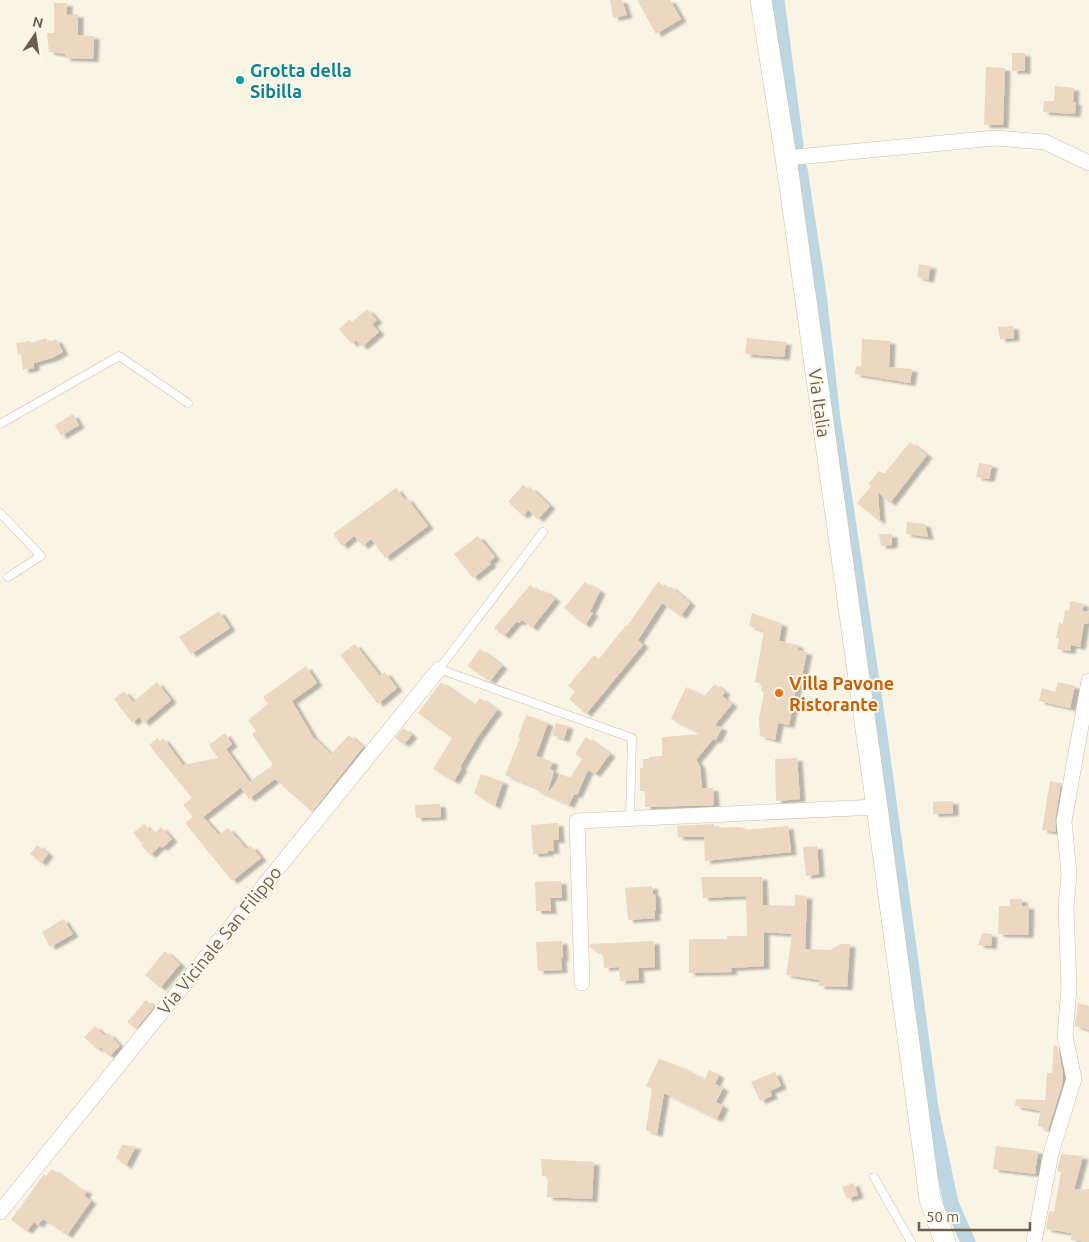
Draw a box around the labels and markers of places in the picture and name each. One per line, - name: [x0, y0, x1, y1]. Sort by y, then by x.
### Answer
- place label: Grotta della Sibilla: [250, 60, 352, 101]
- marker: Grotta della Sibilla: [234, 74, 246, 86]
- place label: Villa Pavone Ristorante: [789, 673, 894, 714]
- marker: Villa Pavone Ristorante: [773, 687, 785, 699]

